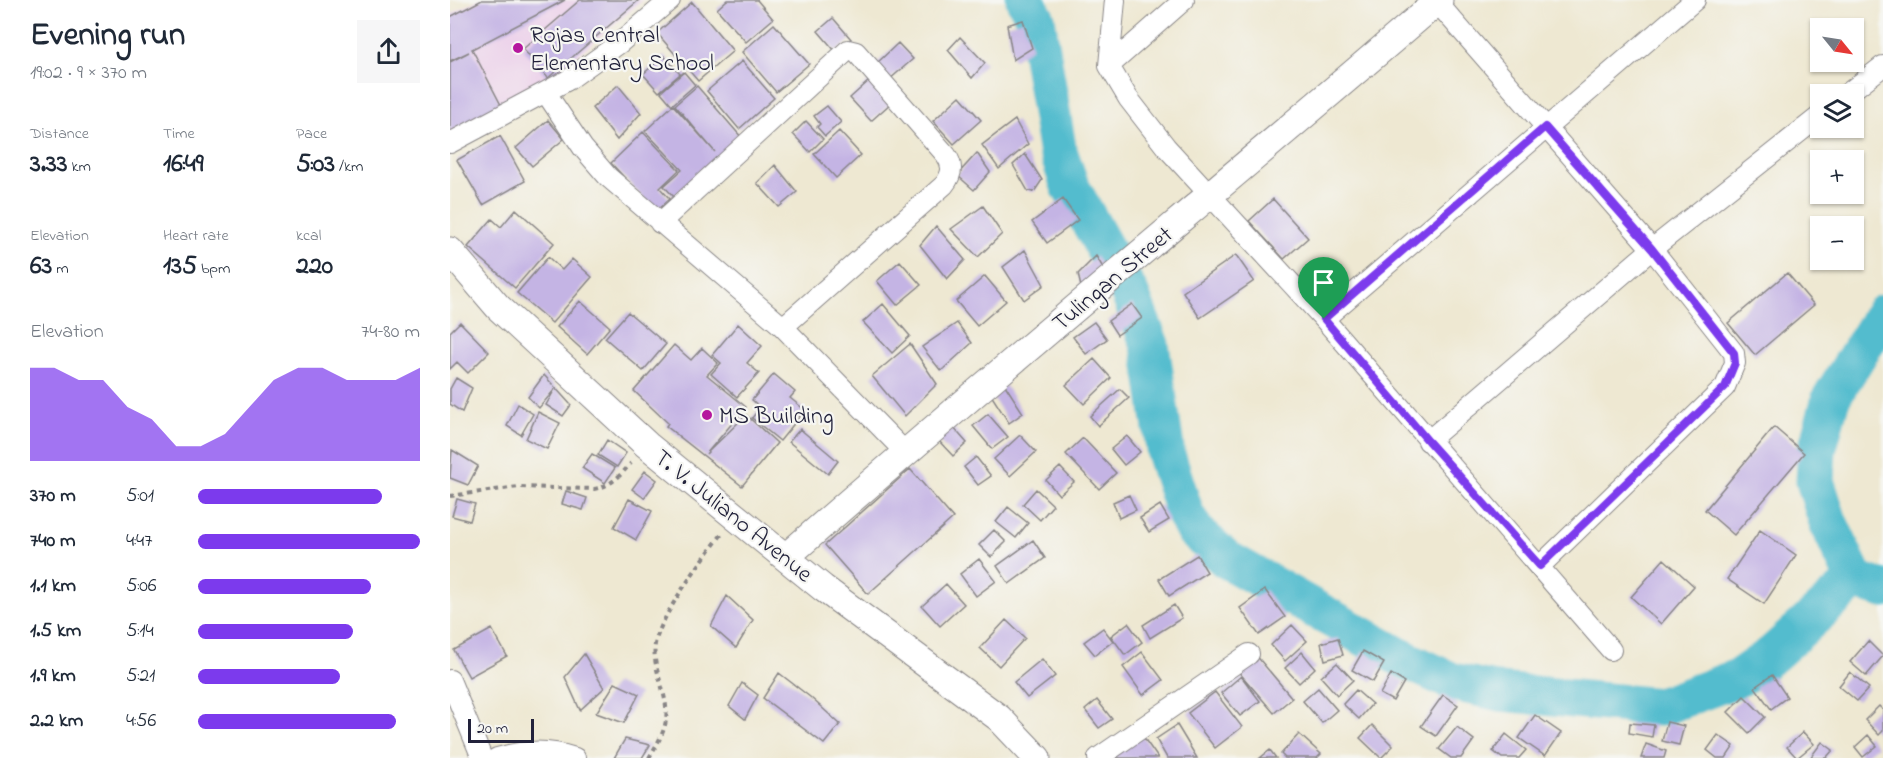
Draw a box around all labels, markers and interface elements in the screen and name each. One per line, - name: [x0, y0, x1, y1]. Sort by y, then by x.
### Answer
- text: Evening run: [30, 12, 185, 60]
- north arrow: [1810, 18, 1864, 72]
- map controls: [1810, 18, 1864, 270]
- place label: Rojas Central Elementary School: [530, 19, 714, 83]
- button: share: [357, 20, 420, 83]
- marker: Rojas Central Elementary School: [511, 41, 525, 55]
- text: 19:02 · 9 × 370 m: [30, 59, 147, 88]
- button: layers: [1810, 84, 1864, 138]
- text: Distance: [30, 122, 89, 146]
- text: Time: [163, 122, 195, 146]
- text: Pace: [296, 122, 327, 146]
- text: 3.33: [30, 146, 68, 184]
- text: 16:49: [163, 146, 203, 184]
- text: 5:03: [296, 146, 335, 184]
- button: +: [1810, 150, 1864, 204]
- text: km: [68, 155, 91, 179]
- text: /km: [335, 155, 363, 179]
- button: −: [1810, 216, 1864, 270]
- street label: Tulingan Street: [1046, 219, 1182, 341]
- text: Elevation: [30, 224, 89, 248]
- text: Heart rate: [163, 224, 229, 248]
- text: kcal: [296, 224, 321, 248]
- text: 63: [30, 248, 52, 286]
- text: 135: [163, 248, 197, 286]
- text: 220: [296, 248, 333, 286]
- text: m: [52, 257, 69, 281]
- text: bpm: [197, 257, 230, 281]
- pin: [1298, 257, 1349, 319]
- icon: arrive: [1307, 266, 1340, 299]
- text: Elevation: [30, 318, 104, 347]
- text: 74–80 m: [361, 318, 420, 347]
- place label: MS Building: [719, 400, 834, 435]
- marker: MS Building: [700, 408, 714, 422]
- street label: T. V. Juliano Avenue: [645, 442, 820, 592]
- text: 370 m: [30, 482, 76, 511]
- text: 5:01: [126, 482, 154, 511]
- text: 740 m: [30, 527, 76, 556]
- text: 4:47: [126, 527, 152, 556]
- text: 1.1 km: [30, 572, 76, 601]
- text: 5:06: [126, 572, 157, 601]
- text: 1.5 km: [30, 617, 81, 646]
- text: 5:14: [126, 617, 154, 646]
- text: 1.9 km: [30, 662, 76, 691]
- text: 5:21: [126, 662, 155, 691]
- text: 2.2 km: [30, 707, 83, 736]
- text: 4:56: [126, 707, 156, 736]
- scale bar: [468, 716, 534, 744]
- text: 20 m: [477, 717, 508, 741]

